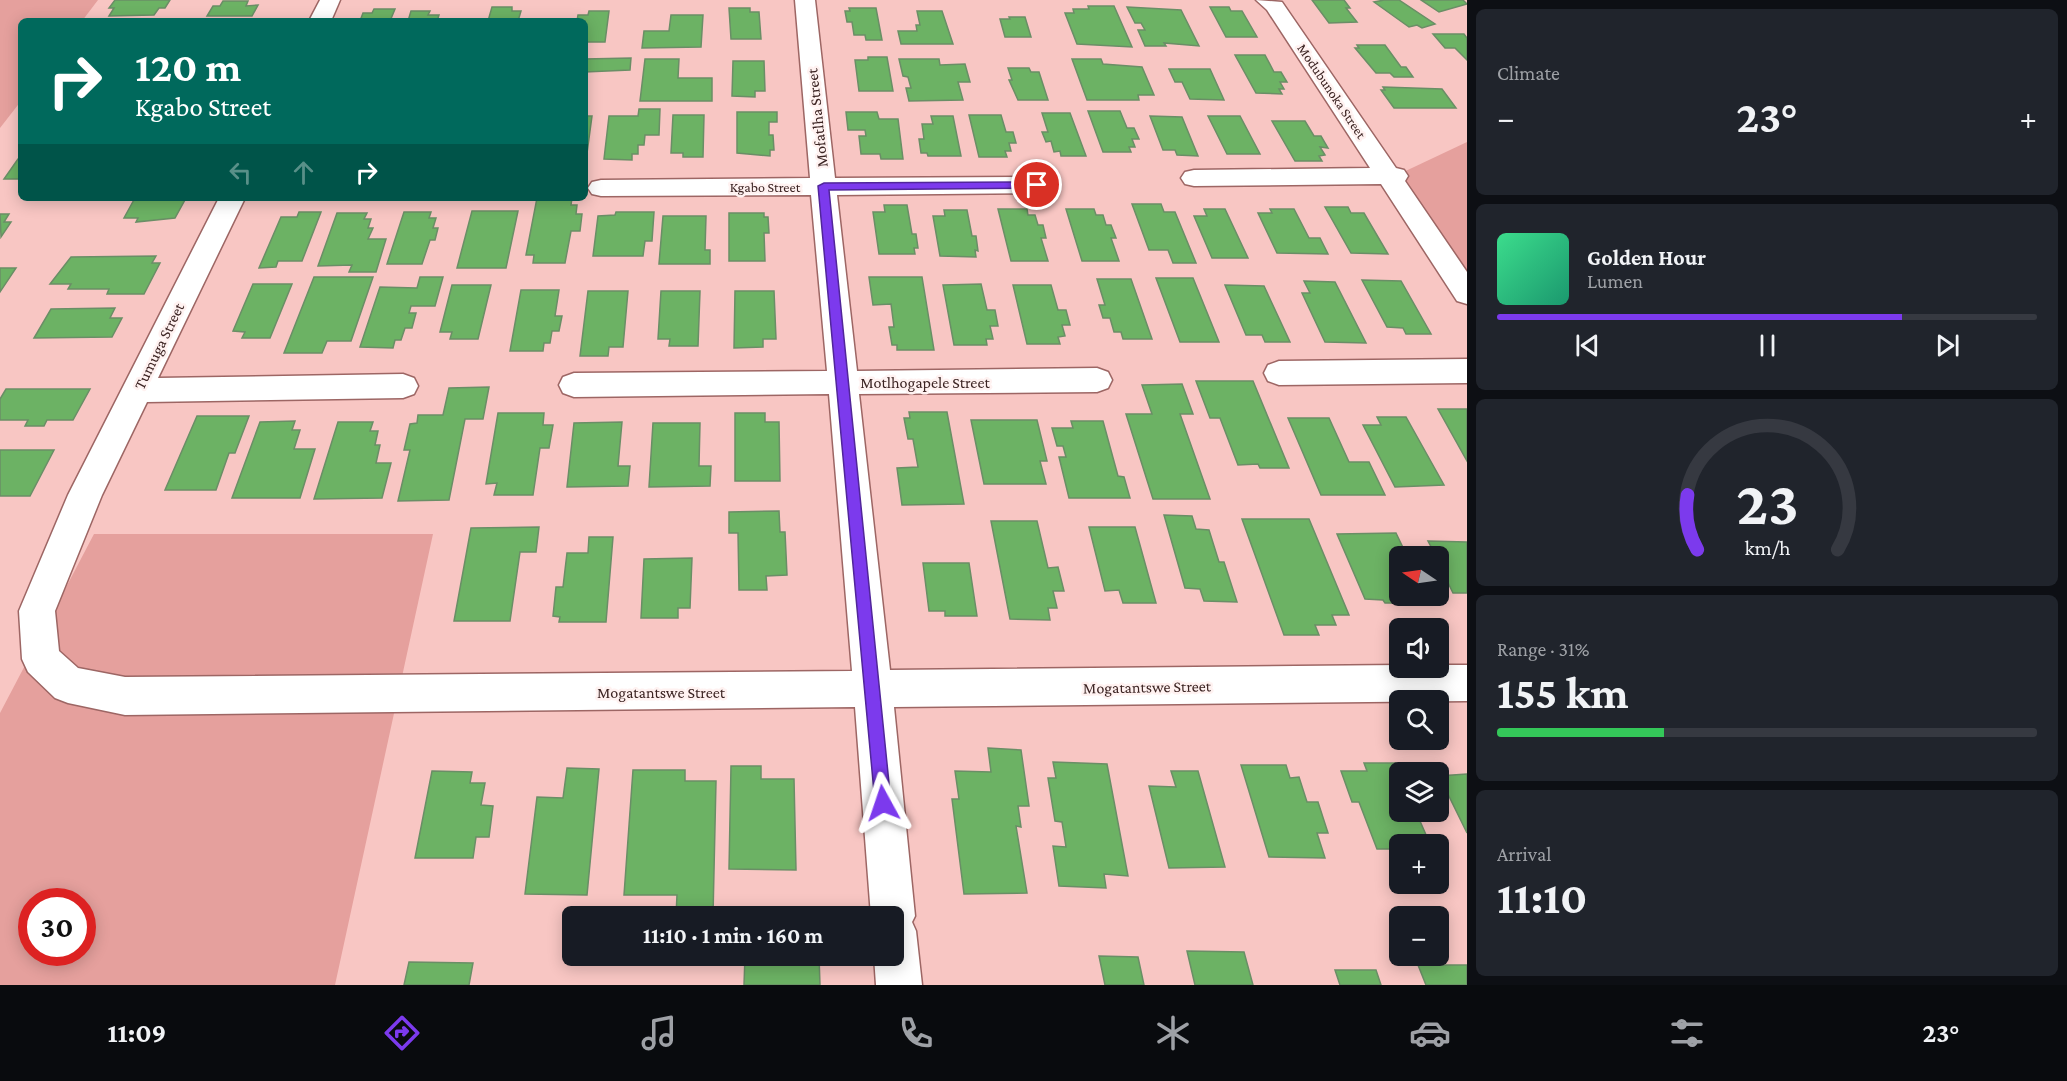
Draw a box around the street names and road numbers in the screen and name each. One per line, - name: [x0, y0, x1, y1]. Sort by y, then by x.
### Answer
- street label: Modubunoka Street: [1294, 41, 1370, 142]
- street label: Mofatlha Street: [803, 67, 831, 168]
- street label: Kgabo Street: [730, 179, 801, 195]
- street label: Tumuga Street: [131, 299, 188, 392]
- street label: Motlhogapele Street: [860, 374, 990, 392]
- street label: Mogatantswe Street: [1083, 677, 1212, 698]
- street label: Mogatantswe Street: [597, 684, 726, 702]

